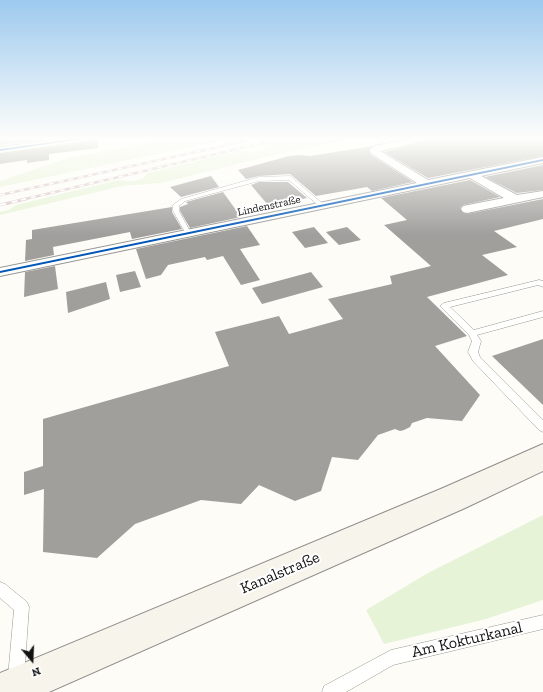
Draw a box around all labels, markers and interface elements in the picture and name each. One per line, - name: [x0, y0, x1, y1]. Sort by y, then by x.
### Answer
- street label: Lindenstraße: [236, 193, 302, 219]
- street label: Kanalstraße: [237, 548, 323, 598]
- street label: Am Kokturkanal: [410, 618, 524, 662]
- north arrow: [12, 640, 52, 680]
- text: N: [30, 664, 42, 679]

